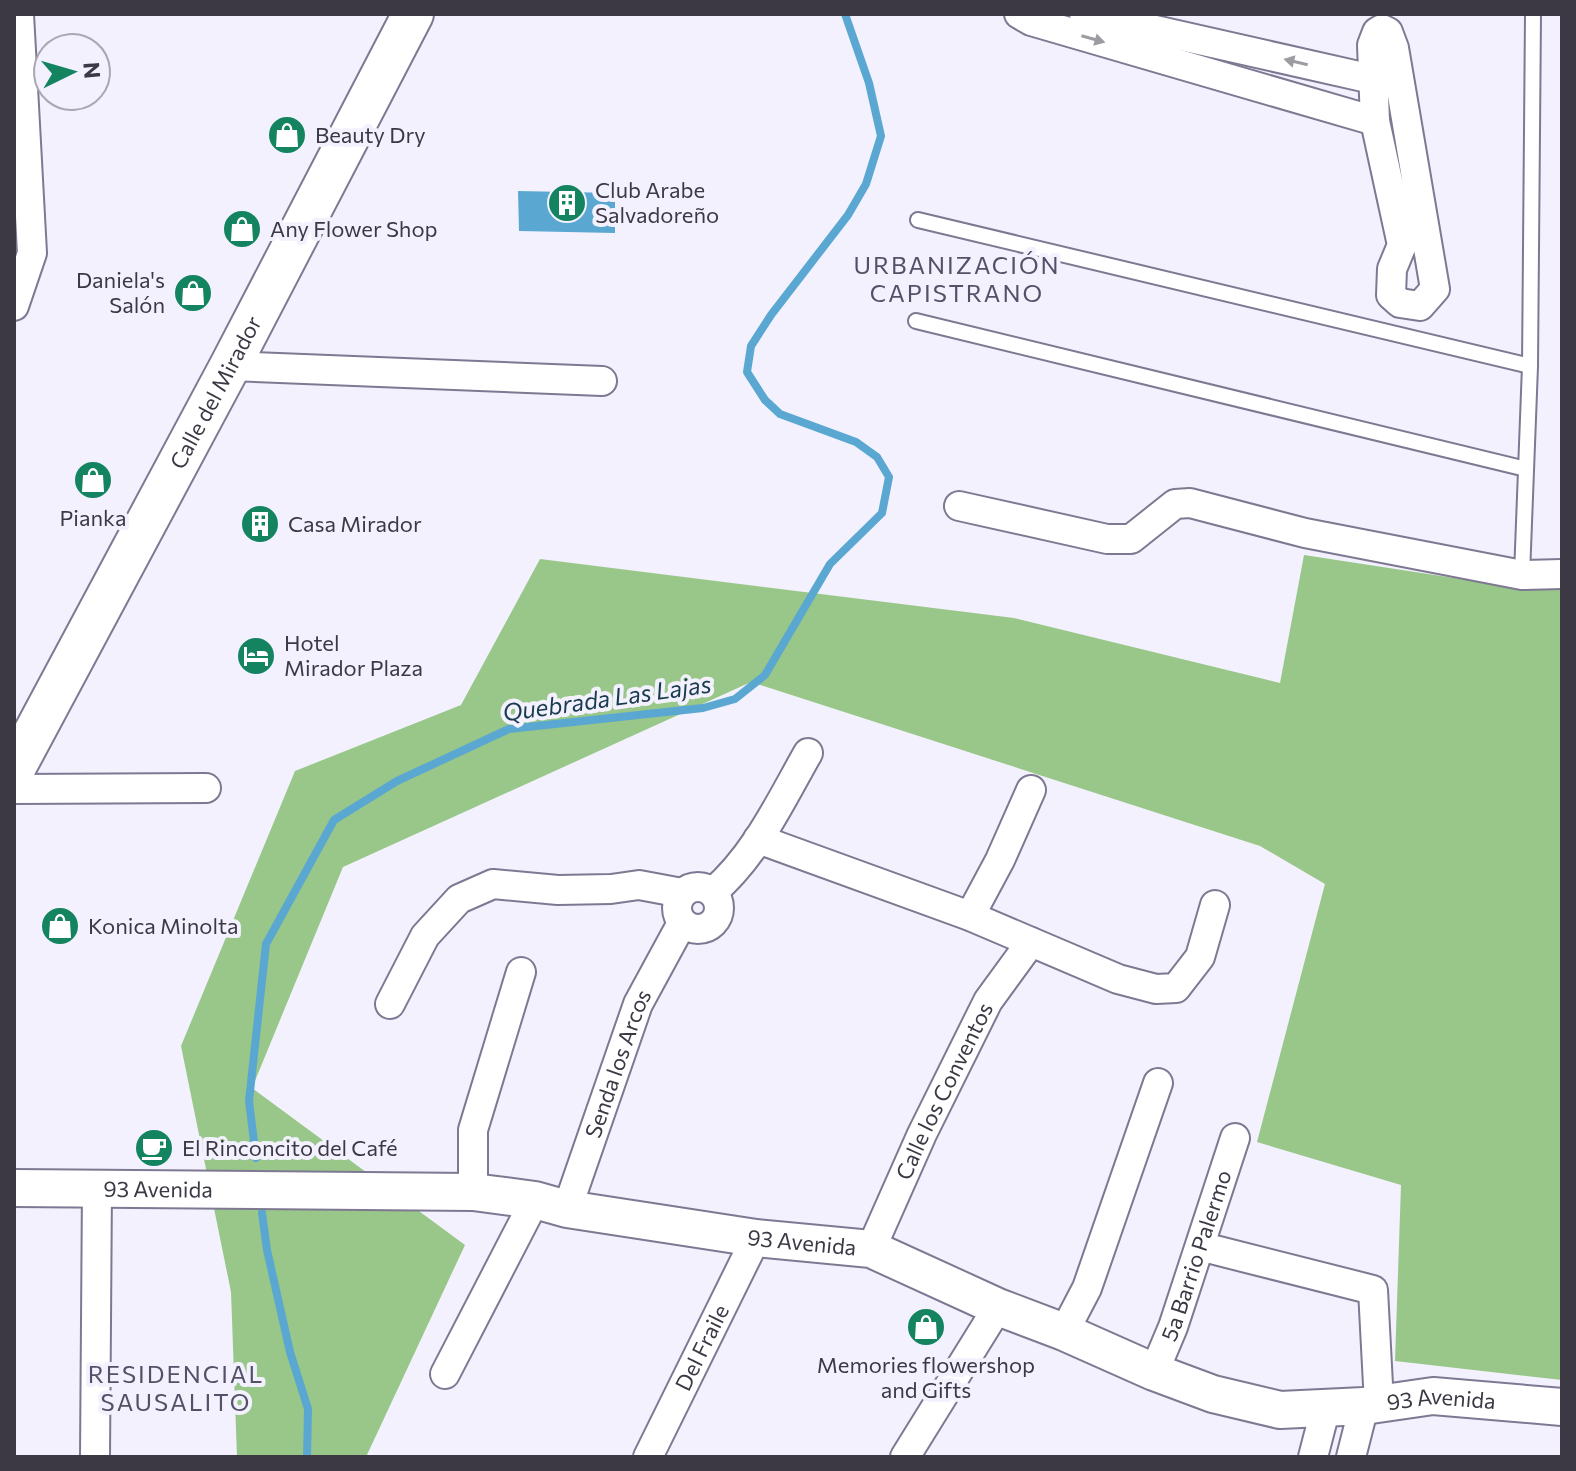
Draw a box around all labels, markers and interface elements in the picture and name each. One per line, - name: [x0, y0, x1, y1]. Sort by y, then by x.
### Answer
- north arrow: [32, 32, 112, 112]
- one-way arrow: [1080, 33, 1105, 45]
- one-way arrow: [1283, 55, 1308, 68]
- text: N: [78, 61, 107, 80]
- shop icon: Beauty Dry: [266, 114, 308, 156]
- place label: Beauty Dry: [315, 121, 426, 148]
- place label: Club Arabe Salvadoreño: [595, 176, 719, 228]
- building icon: Club Arabe Salvadoreño: [546, 182, 588, 224]
- shop icon: Any Flower Shop: [221, 208, 263, 250]
- place label: Any Flower Shop: [270, 215, 438, 242]
- district label: URBANIZACIÓN CAPISTRANO: [853, 250, 1061, 307]
- place label: Daniela's Salón: [76, 266, 165, 318]
- shop icon: Daniela's Salón: [172, 272, 214, 314]
- street label: Calle del Mirador: [164, 311, 267, 473]
- shop icon: Pianka: [72, 459, 114, 501]
- building icon: Casa Mirador: [239, 503, 281, 545]
- place label: Pianka: [59, 504, 127, 531]
- place label: Casa Mirador: [288, 510, 422, 537]
- place label: Hotel Mirador Plaza: [284, 629, 423, 681]
- hotel icon: Hotel Mirador Plaza: [235, 635, 277, 677]
- water label: Quebrada Las Lajas: [501, 668, 713, 727]
- shop icon: Konica Minolta: [39, 905, 81, 947]
- place label: Konica Minolta: [88, 912, 239, 939]
- street label: Senda los Arcos: [579, 984, 657, 1141]
- street label: Calle los Conventos: [889, 998, 998, 1184]
- cafe icon: El Rinconcito del Café: [133, 1127, 175, 1169]
- place label: El Rinconcito del Café: [182, 1134, 398, 1161]
- street label: 5a Barrio Palermo: [1155, 1166, 1237, 1345]
- street label: 93 Avenida: [103, 1175, 213, 1203]
- street label: 93 Avenida: [745, 1223, 858, 1261]
- street label: Del Fraile: [669, 1300, 734, 1395]
- shop icon: Memories flowershop and Gifts: [905, 1306, 947, 1348]
- place label: Memories flowershop and Gifts: [817, 1351, 1035, 1403]
- district label: RESIDENCIAL SAUSALITO: [88, 1359, 264, 1416]
- street label: 93 Avenida: [1385, 1382, 1497, 1416]

